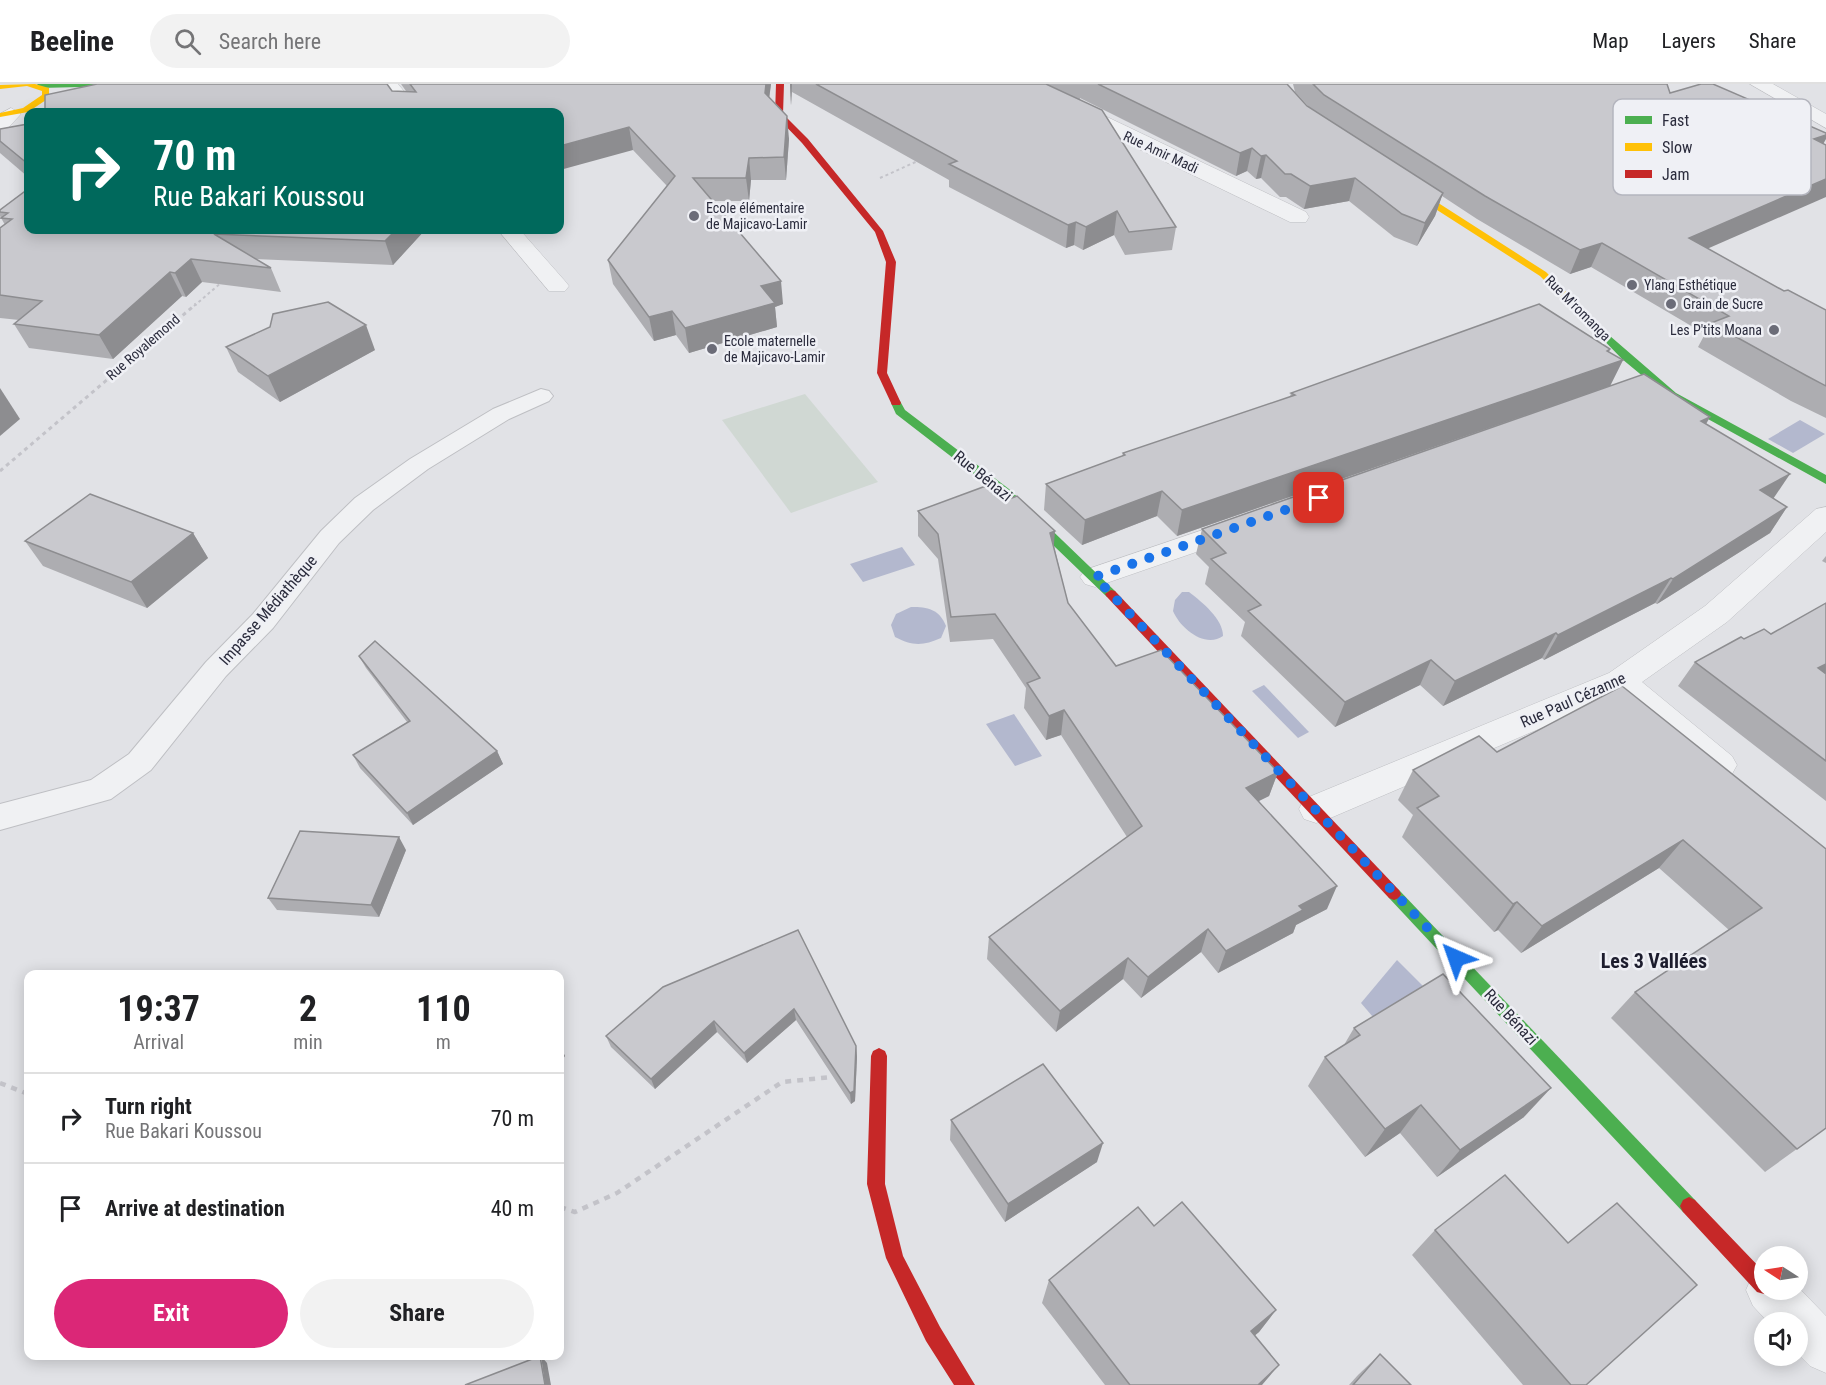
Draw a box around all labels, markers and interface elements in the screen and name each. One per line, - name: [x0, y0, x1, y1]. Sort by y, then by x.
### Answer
- search box: [150, 14, 570, 68]
- text: Beeline: [30, 25, 114, 58]
- icon: search: [171, 25, 204, 58]
- text: Search here: [219, 29, 321, 54]
- text: Map: [1592, 29, 1629, 53]
- text: Layers: [1662, 29, 1716, 53]
- text: Share: [1749, 29, 1796, 53]
- legend: [1613, 99, 1811, 195]
- text: Fast: [1662, 111, 1689, 130]
- street label: Rue Amir Madi: [1121, 128, 1201, 176]
- text: 70 m: [153, 131, 236, 180]
- icon: right: [54, 132, 132, 210]
- text: Slow: [1662, 138, 1692, 157]
- text: Jam: [1662, 165, 1689, 184]
- text: Rue Bakari Koussou: [153, 181, 365, 213]
- place label: Ecole élémentaire de Majicavo-Lamir: [706, 200, 807, 232]
- marker: Ecole élémentaire de Majicavo-Lamir: [687, 209, 701, 223]
- street label: Rue M'romanga: [1542, 272, 1614, 344]
- place label: Ylang Esthétique: [1644, 277, 1737, 293]
- marker: Ylang Esthétique: [1625, 278, 1639, 292]
- place label: Grain de Sucre: [1683, 296, 1764, 312]
- marker: Grain de Sucre: [1664, 297, 1678, 311]
- street label: Rue Royalemond: [103, 311, 183, 383]
- place label: Les P'tits Moana: [1670, 322, 1762, 338]
- marker: Les P'tits Moana: [1767, 323, 1781, 337]
- place label: Ecole maternelle de Majicavo-Lamir: [724, 333, 825, 365]
- marker: Ecole maternelle de Majicavo-Lamir: [705, 342, 719, 356]
- street label: Rue Bénazi: [950, 447, 1016, 505]
- pin: [1293, 472, 1344, 523]
- icon: arrive: [1302, 481, 1335, 514]
- street label: Impasse Médiathèque: [215, 551, 321, 669]
- street label: Rue Paul Cézanne: [1517, 668, 1629, 732]
- position arrow: [1424, 926, 1488, 990]
- district label: Les 3 Vallées: [1601, 949, 1707, 973]
- street label: Rue Bénazi: [1480, 985, 1542, 1049]
- text: 19:37: [117, 988, 200, 1030]
- text: 2: [299, 988, 317, 1030]
- text: 110: [416, 988, 471, 1030]
- text: Arrival: [133, 1030, 184, 1054]
- text: min: [293, 1030, 323, 1054]
- text: m: [436, 1030, 451, 1054]
- text: Turn right: [105, 1094, 192, 1119]
- icon: right: [54, 1102, 87, 1135]
- text: 70 m: [491, 1106, 534, 1131]
- text: Rue Bakari Koussou: [105, 1119, 262, 1143]
- icon: arrive: [54, 1192, 87, 1225]
- text: Arrive at destination: [105, 1196, 285, 1221]
- text: 40 m: [491, 1196, 534, 1221]
- north arrow: [1754, 1246, 1808, 1300]
- map controls: [1754, 1246, 1808, 1366]
- button: Exit: [54, 1279, 288, 1348]
- button: Share: [300, 1279, 534, 1348]
- button: sound: [1754, 1312, 1808, 1366]

